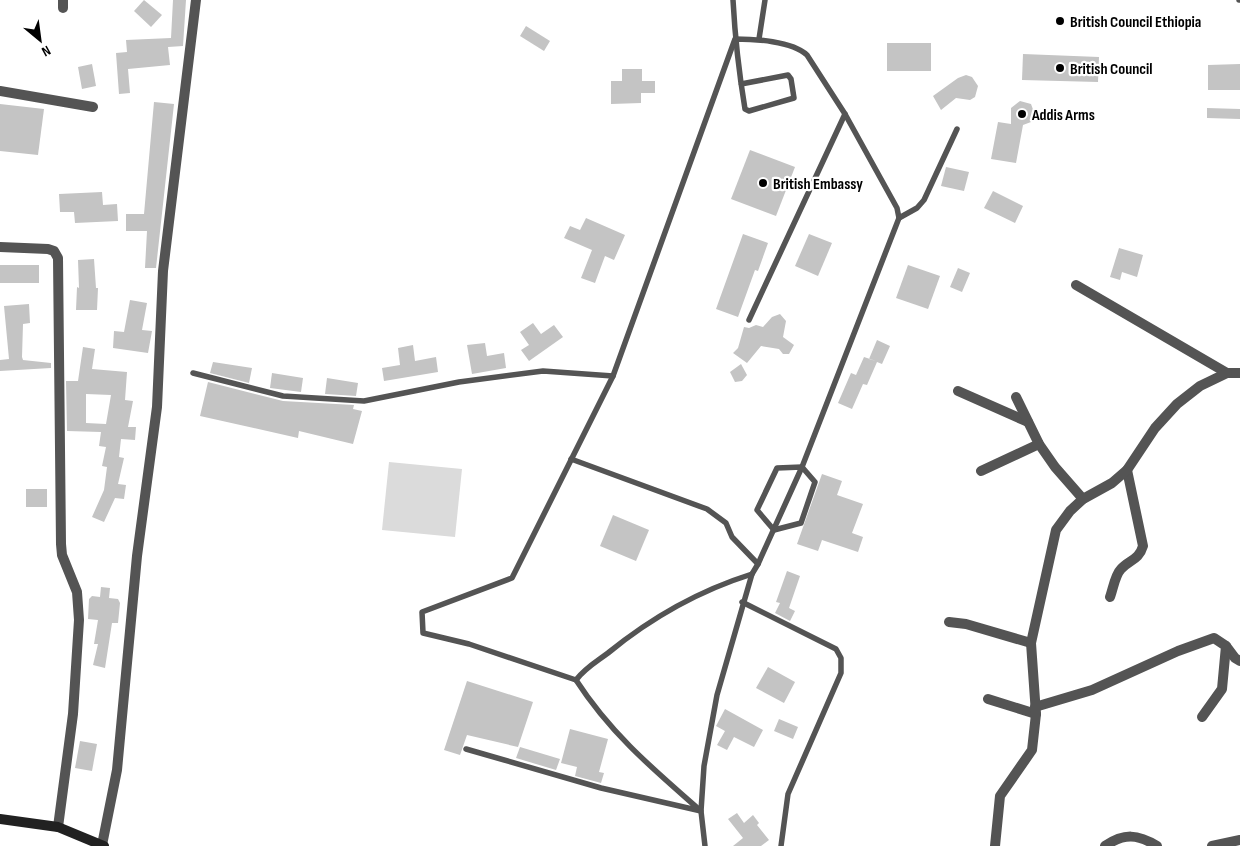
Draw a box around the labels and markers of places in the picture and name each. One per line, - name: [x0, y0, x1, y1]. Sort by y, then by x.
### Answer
- place label: British Council Ethiopia: [1070, 13, 1201, 32]
- marker: British Council Ethiopia: [1054, 15, 1066, 27]
- place label: British Council: [1070, 60, 1153, 79]
- marker: British Council: [1054, 62, 1066, 74]
- place label: Addis Arms: [1031, 106, 1095, 125]
- marker: Addis Arms: [1016, 108, 1028, 120]
- place label: British Embassy: [773, 175, 863, 194]
- marker: British Embassy: [757, 177, 769, 189]

